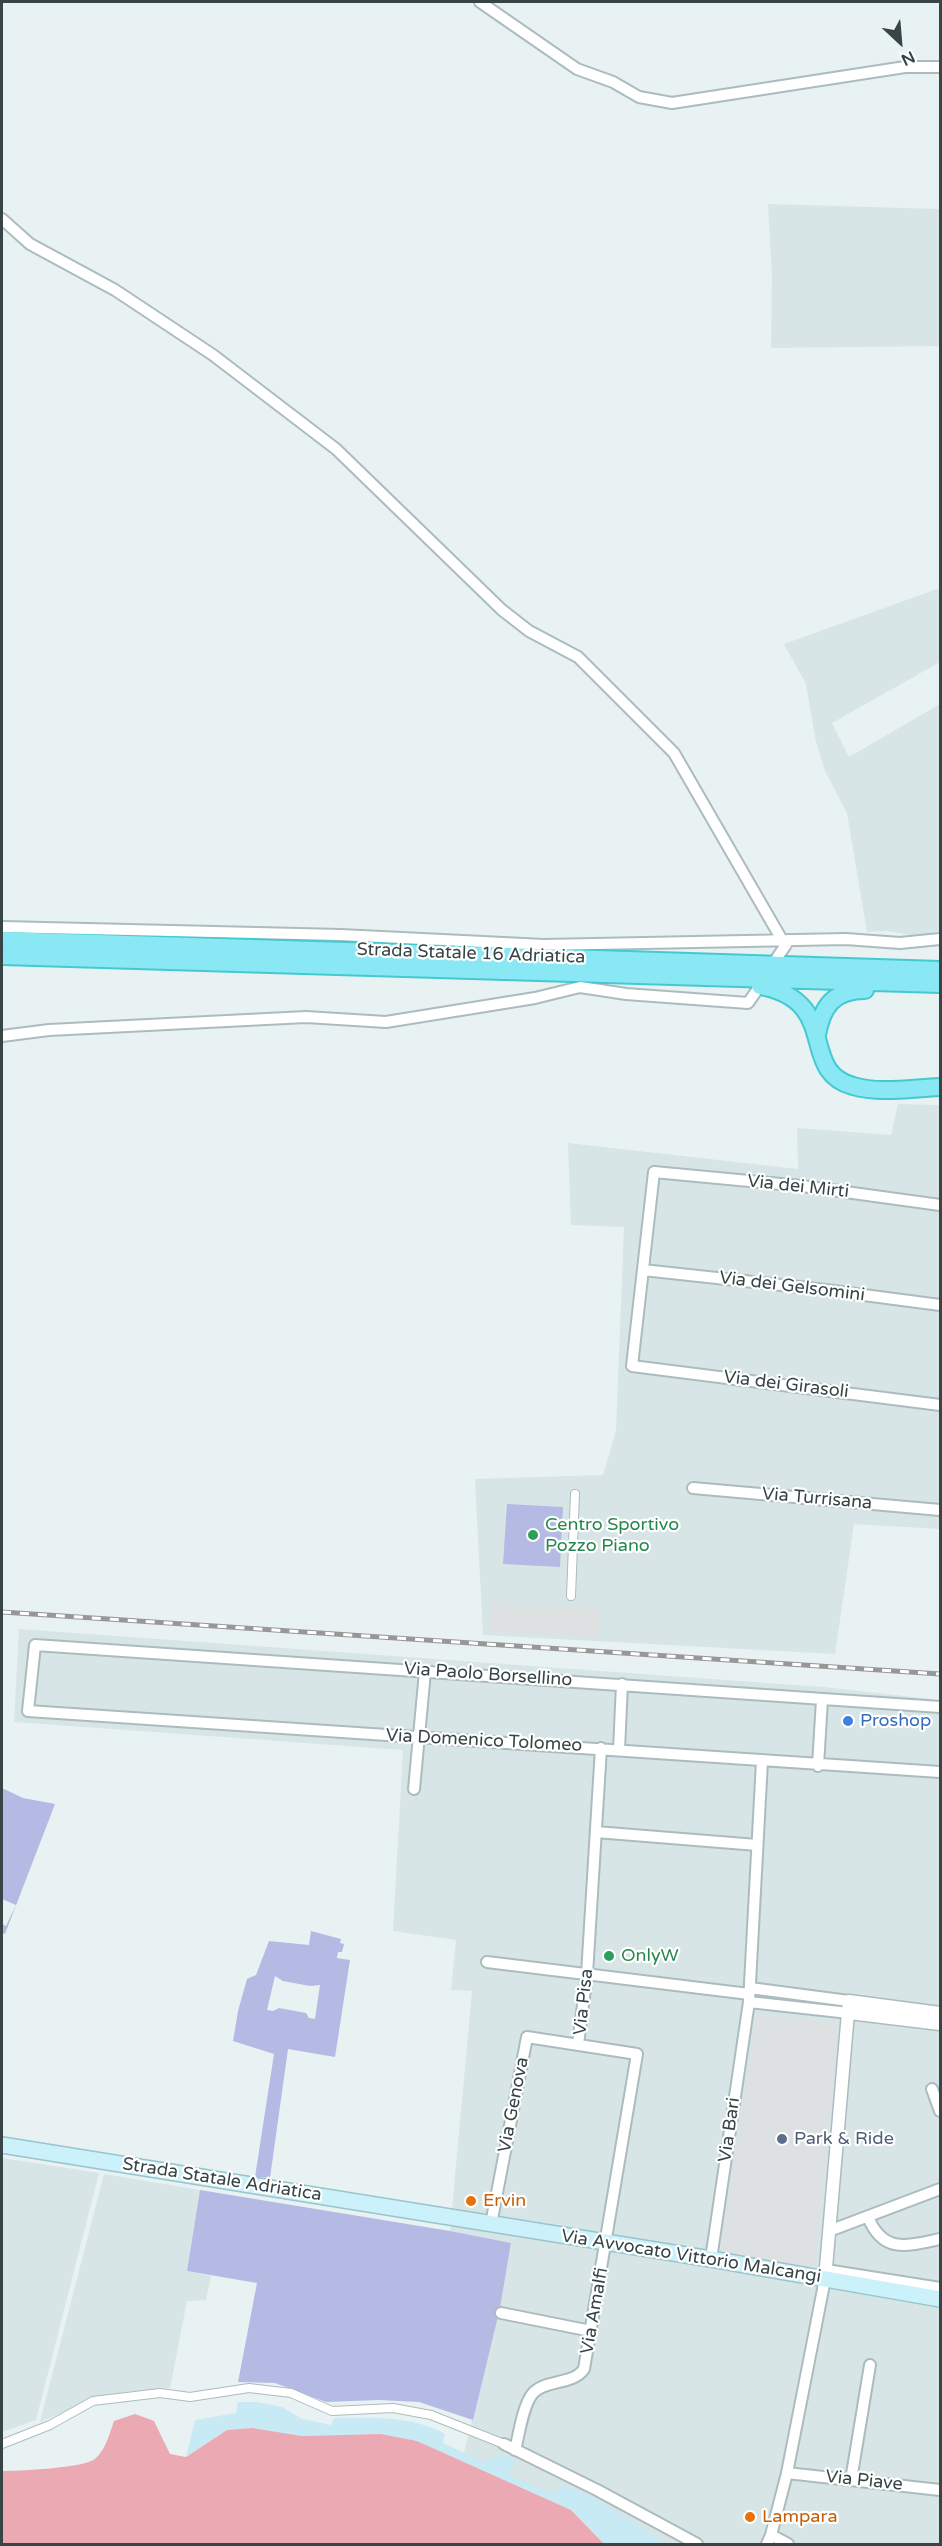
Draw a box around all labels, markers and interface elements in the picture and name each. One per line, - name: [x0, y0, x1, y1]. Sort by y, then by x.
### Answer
- north arrow: [870, 12, 930, 72]
- text: N: [898, 46, 918, 70]
- street label: Strada Statale 16 Adriatica: [356, 939, 586, 969]
- street label: Via dei Mirti: [746, 1171, 850, 1203]
- street label: Via dei Gelsomini: [718, 1267, 866, 1307]
- street label: Via dei Girasoli: [722, 1367, 850, 1403]
- street label: Via Turrisana: [761, 1483, 873, 1515]
- place label: Centro Sportivo Pozzo Piano: [545, 1514, 679, 1556]
- marker: Centro Sportivo Pozzo Piano: [526, 1528, 540, 1542]
- street label: Via Paolo Borsellino: [403, 1658, 573, 1692]
- place label: Proshop: [860, 1710, 931, 1732]
- marker: Proshop: [841, 1714, 855, 1728]
- street label: Via Domenico Tolomeo: [385, 1725, 583, 1757]
- place label: OnlyW: [621, 1945, 679, 1967]
- marker: OnlyW: [602, 1949, 616, 1963]
- street label: Via Pisa: [570, 1968, 598, 2036]
- street label: Via Genova: [494, 2055, 534, 2155]
- street label: Via Bari: [715, 2096, 745, 2164]
- place label: Park & Ride: [794, 2128, 894, 2150]
- marker: Park & Ride: [775, 2132, 789, 2146]
- street label: Strada Statale Adriatica: [121, 2154, 323, 2206]
- place label: Ervin: [483, 2190, 526, 2212]
- marker: Ervin: [464, 2194, 478, 2208]
- street label: Via Avvocato Vittorio Malcangi: [559, 2226, 823, 2288]
- street label: Via Amalfi: [577, 2266, 613, 2356]
- street label: Via Piave: [824, 2466, 904, 2496]
- place label: Lampara: [762, 2506, 837, 2528]
- marker: Lampara: [743, 2510, 757, 2524]

